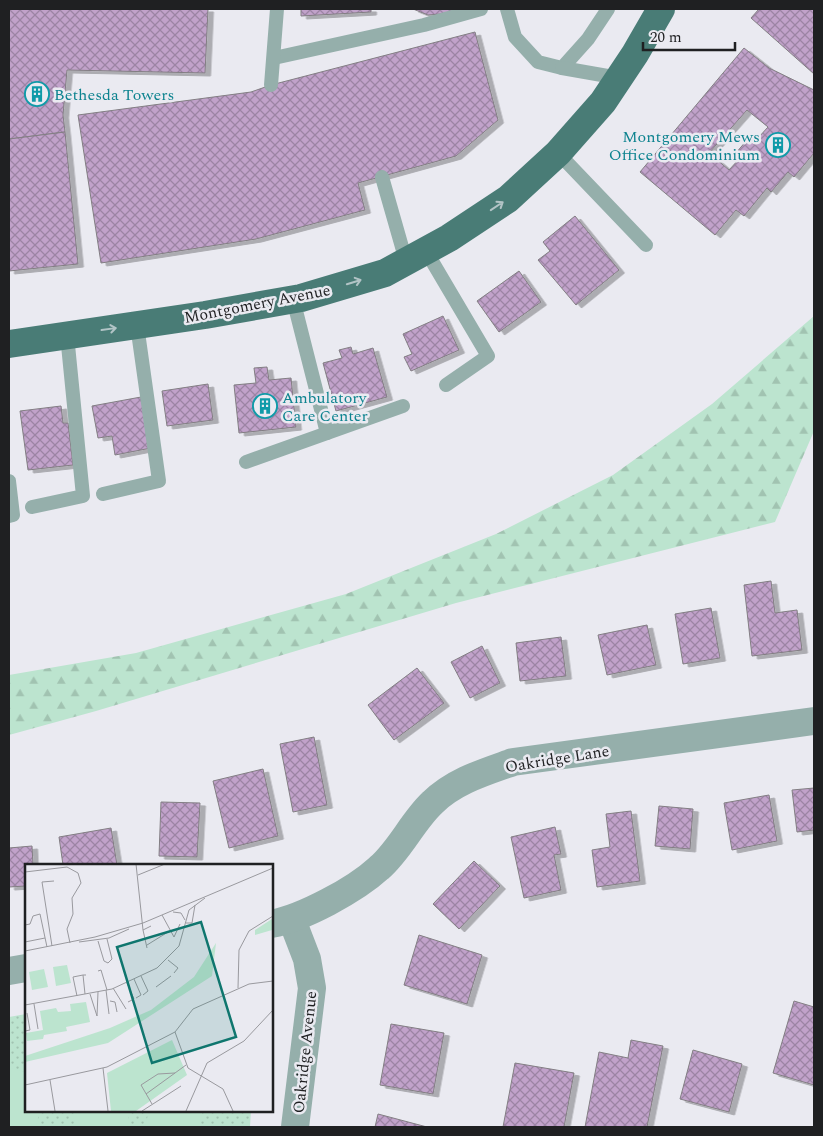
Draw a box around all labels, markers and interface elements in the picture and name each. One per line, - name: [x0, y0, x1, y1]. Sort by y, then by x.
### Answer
- scale bar: [643, 20, 736, 52]
- text: 20 m: [650, 26, 682, 49]
- building icon: Bethesda Towers: [24, 81, 50, 107]
- place label: Bethesda Towers: [54, 83, 175, 107]
- place label: Montgomery Mews Office Condominium: [609, 125, 760, 167]
- building icon: Montgomery Mews Office Condominium: [765, 132, 791, 158]
- one-way arrow: [490, 201, 504, 212]
- one-way arrow: [346, 276, 362, 286]
- street label: Montgomery Avenue: [182, 278, 332, 330]
- one-way arrow: [101, 324, 117, 334]
- place label: Ambulatory Care Center: [282, 386, 368, 428]
- building icon: Ambulatory Care Center: [252, 393, 278, 419]
- street label: Oakridge Lane: [503, 739, 611, 779]
- inset map: [25, 864, 272, 1111]
- street label: Oakridge Avenue: [287, 990, 323, 1115]

